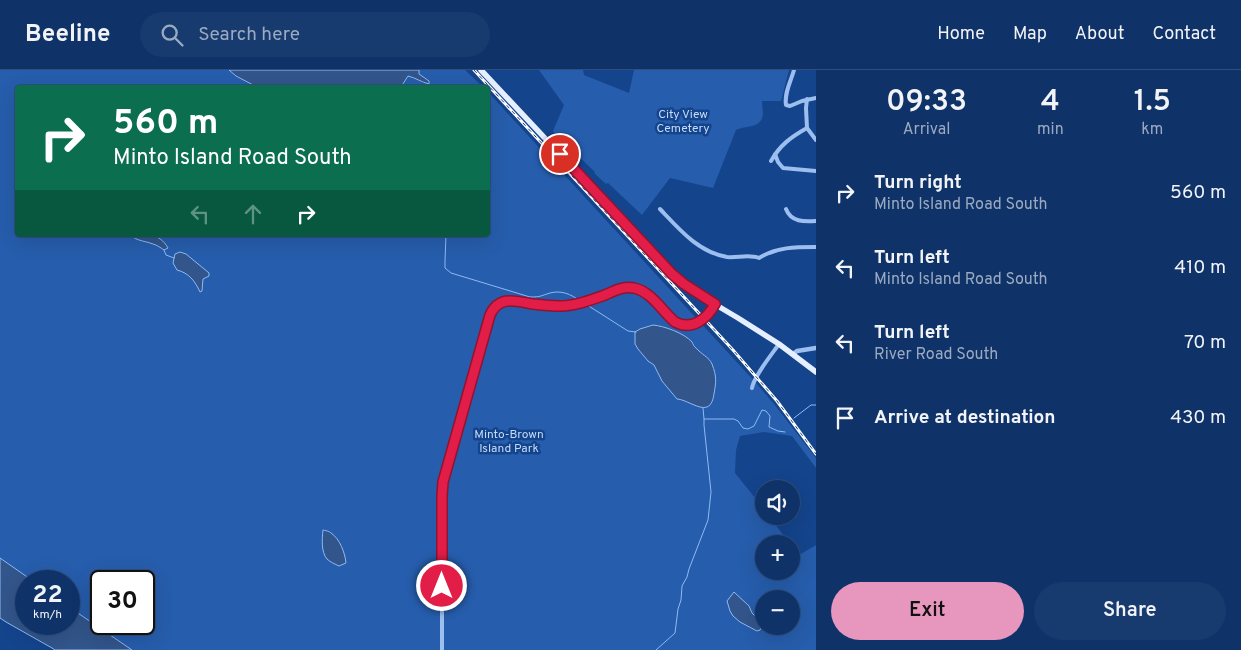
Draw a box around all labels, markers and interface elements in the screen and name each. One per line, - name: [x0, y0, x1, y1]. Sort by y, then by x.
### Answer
- search box: [140, 12, 490, 57]
- text: Beeline: [25, 20, 110, 50]
- icon: search: [158, 21, 186, 49]
- text: Search here: [198, 23, 300, 47]
- text: Home: [937, 23, 985, 46]
- text: Map: [1013, 23, 1047, 46]
- text: About: [1075, 23, 1124, 46]
- text: Contact: [1152, 23, 1216, 46]
- text: 09:33: [886, 84, 967, 121]
- text: 4: [1041, 84, 1060, 121]
- text: 1.5: [1134, 84, 1171, 121]
- text: 560 m: [113, 102, 218, 146]
- icon: right: [30, 105, 95, 170]
- park label: City View Cemetery: [656, 107, 710, 137]
- text: Arrival: [903, 120, 950, 140]
- text: min: [1037, 120, 1064, 140]
- text: km: [1141, 120, 1163, 140]
- pin: [539, 133, 581, 175]
- icon: arrive: [546, 140, 574, 168]
- text: Minto Island Road South: [113, 145, 352, 172]
- text: Turn right: [874, 171, 962, 195]
- icon: right: [831, 179, 859, 207]
- text: 560 m: [1170, 181, 1226, 205]
- text: Minto Island Road South: [874, 195, 1048, 215]
- icon: left: [186, 200, 214, 228]
- icon: ahead: [239, 200, 267, 228]
- icon: right: [292, 200, 320, 228]
- text: Turn left: [874, 246, 950, 270]
- icon: left: [831, 254, 859, 282]
- text: 410 m: [1174, 256, 1226, 280]
- text: Minto Island Road South: [874, 270, 1048, 290]
- text: Turn left: [874, 321, 950, 345]
- icon: left: [831, 329, 859, 357]
- text: 70 m: [1184, 331, 1226, 355]
- text: River Road South: [874, 345, 998, 365]
- icon: arrive: [831, 404, 859, 432]
- text: Arrive at destination: [874, 406, 1055, 430]
- text: 430 m: [1170, 406, 1226, 430]
- park label: Minto-Brown Island Park: [474, 427, 544, 457]
- map controls: [755, 480, 800, 635]
- button: sound: [755, 480, 800, 525]
- button: +: [755, 535, 800, 580]
- position arrow: [415, 559, 467, 611]
- speed limit sign: 30: [90, 570, 155, 635]
- text: 22: [32, 580, 63, 612]
- button: Exit: [831, 582, 1024, 640]
- button: Share: [1034, 582, 1226, 640]
- button: −: [755, 590, 800, 635]
- text: km/h: [33, 607, 62, 623]

